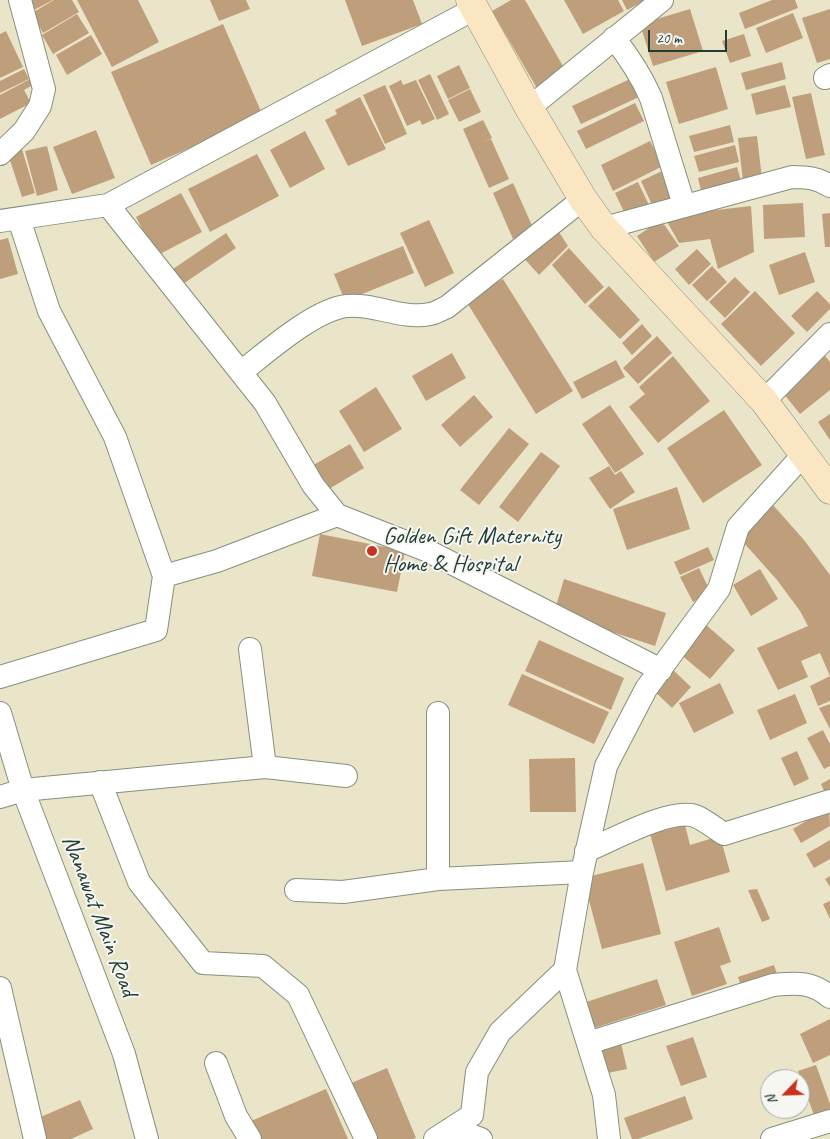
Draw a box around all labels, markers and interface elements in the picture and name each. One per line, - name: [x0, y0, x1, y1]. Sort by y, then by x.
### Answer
- scale bar: [650, 20, 729, 52]
- text: 20 m: [656, 29, 682, 48]
- place label: Golden Gift Maternity Home & Hospital: [383, 523, 561, 579]
- marker: Golden Gift Maternity Home & Hospital: [365, 544, 379, 558]
- street label: Nanawat Main Road: [55, 831, 143, 1001]
- north arrow: [760, 1069, 810, 1119]
- text: N: [762, 1092, 781, 1107]

